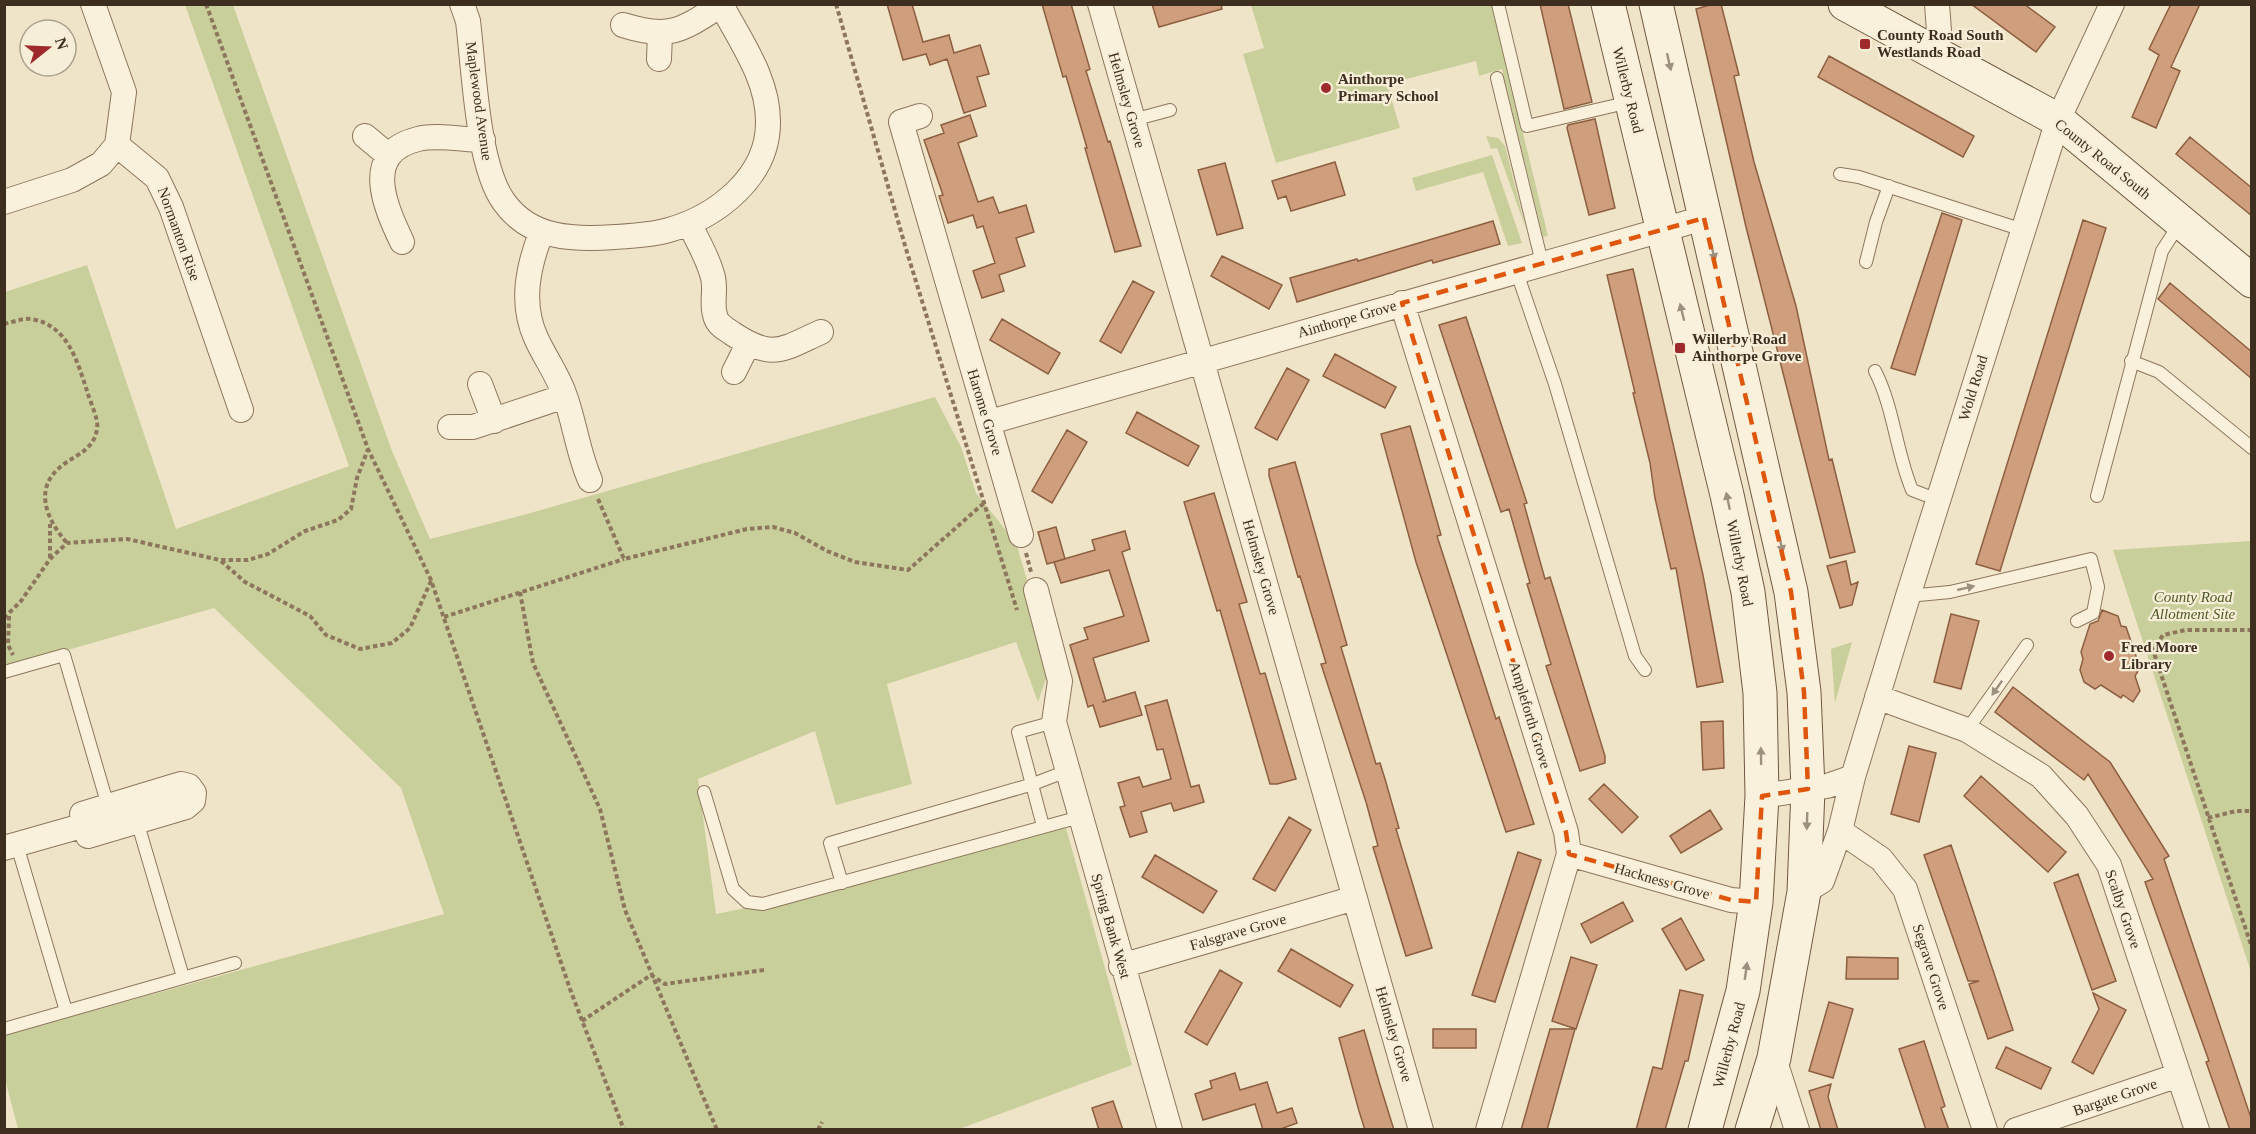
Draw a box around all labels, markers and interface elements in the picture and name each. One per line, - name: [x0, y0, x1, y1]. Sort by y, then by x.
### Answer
- north arrow: [18, 18, 78, 78]
- place label: County Road South Westlands Road: [1877, 27, 2004, 60]
- text: N: [52, 35, 72, 52]
- marker: County Road South Westlands Road: [1858, 37, 1872, 51]
- street label: Maplewood Avenue: [463, 40, 495, 162]
- street label: Willerby Road: [1610, 45, 1647, 135]
- street label: Helmsley Grove: [1106, 50, 1148, 150]
- one-way arrow: [1665, 52, 1674, 71]
- place label: Ainthorpe Primary School: [1338, 71, 1438, 104]
- marker: Ainthorpe Primary School: [1319, 81, 1333, 95]
- street label: County Road South: [2052, 116, 2154, 203]
- street label: Normanton Rise: [155, 185, 204, 283]
- one-way arrow: [1708, 242, 1718, 261]
- street label: Ainthorpe Grove: [1296, 297, 1399, 341]
- one-way arrow: [1676, 302, 1686, 321]
- place label: Willerby Road Ainthorpe Grove: [1692, 331, 1802, 364]
- marker: Willerby Road Ainthorpe Grove: [1673, 341, 1687, 355]
- street label: Wold Road: [1955, 353, 1991, 423]
- street label: Harome Grove: [964, 367, 1006, 457]
- one-way arrow: [1723, 491, 1732, 510]
- street label: Helmsley Grove: [1240, 517, 1282, 617]
- street label: Willerby Road: [1724, 518, 1756, 608]
- one-way arrow: [1776, 535, 1786, 553]
- one-way arrow: [1957, 582, 1976, 592]
- park label: County Road Allotment Site: [2150, 589, 2236, 622]
- place label: Fred Moore Library: [2121, 639, 2198, 672]
- marker: Fred Moore Library: [2102, 649, 2116, 663]
- street label: Ampleforth Grove: [1506, 659, 1554, 771]
- one-way arrow: [1991, 679, 2003, 695]
- one-way arrow: [1756, 747, 1766, 766]
- one-way arrow: [1802, 811, 1811, 830]
- street label: Hackness Grove: [1612, 860, 1712, 902]
- street label: Scalby Grove: [2102, 868, 2144, 951]
- street label: Spring Bank West: [1088, 872, 1134, 981]
- street label: Falsgrave Grove: [1188, 910, 1288, 953]
- street label: Segrave Grove: [1910, 922, 1953, 1012]
- one-way arrow: [1741, 962, 1750, 981]
- street label: Helmsley Grove: [1373, 984, 1415, 1084]
- street label: Willerby Road: [1710, 1000, 1748, 1090]
- street label: Bargate Grove: [2071, 1075, 2159, 1119]

